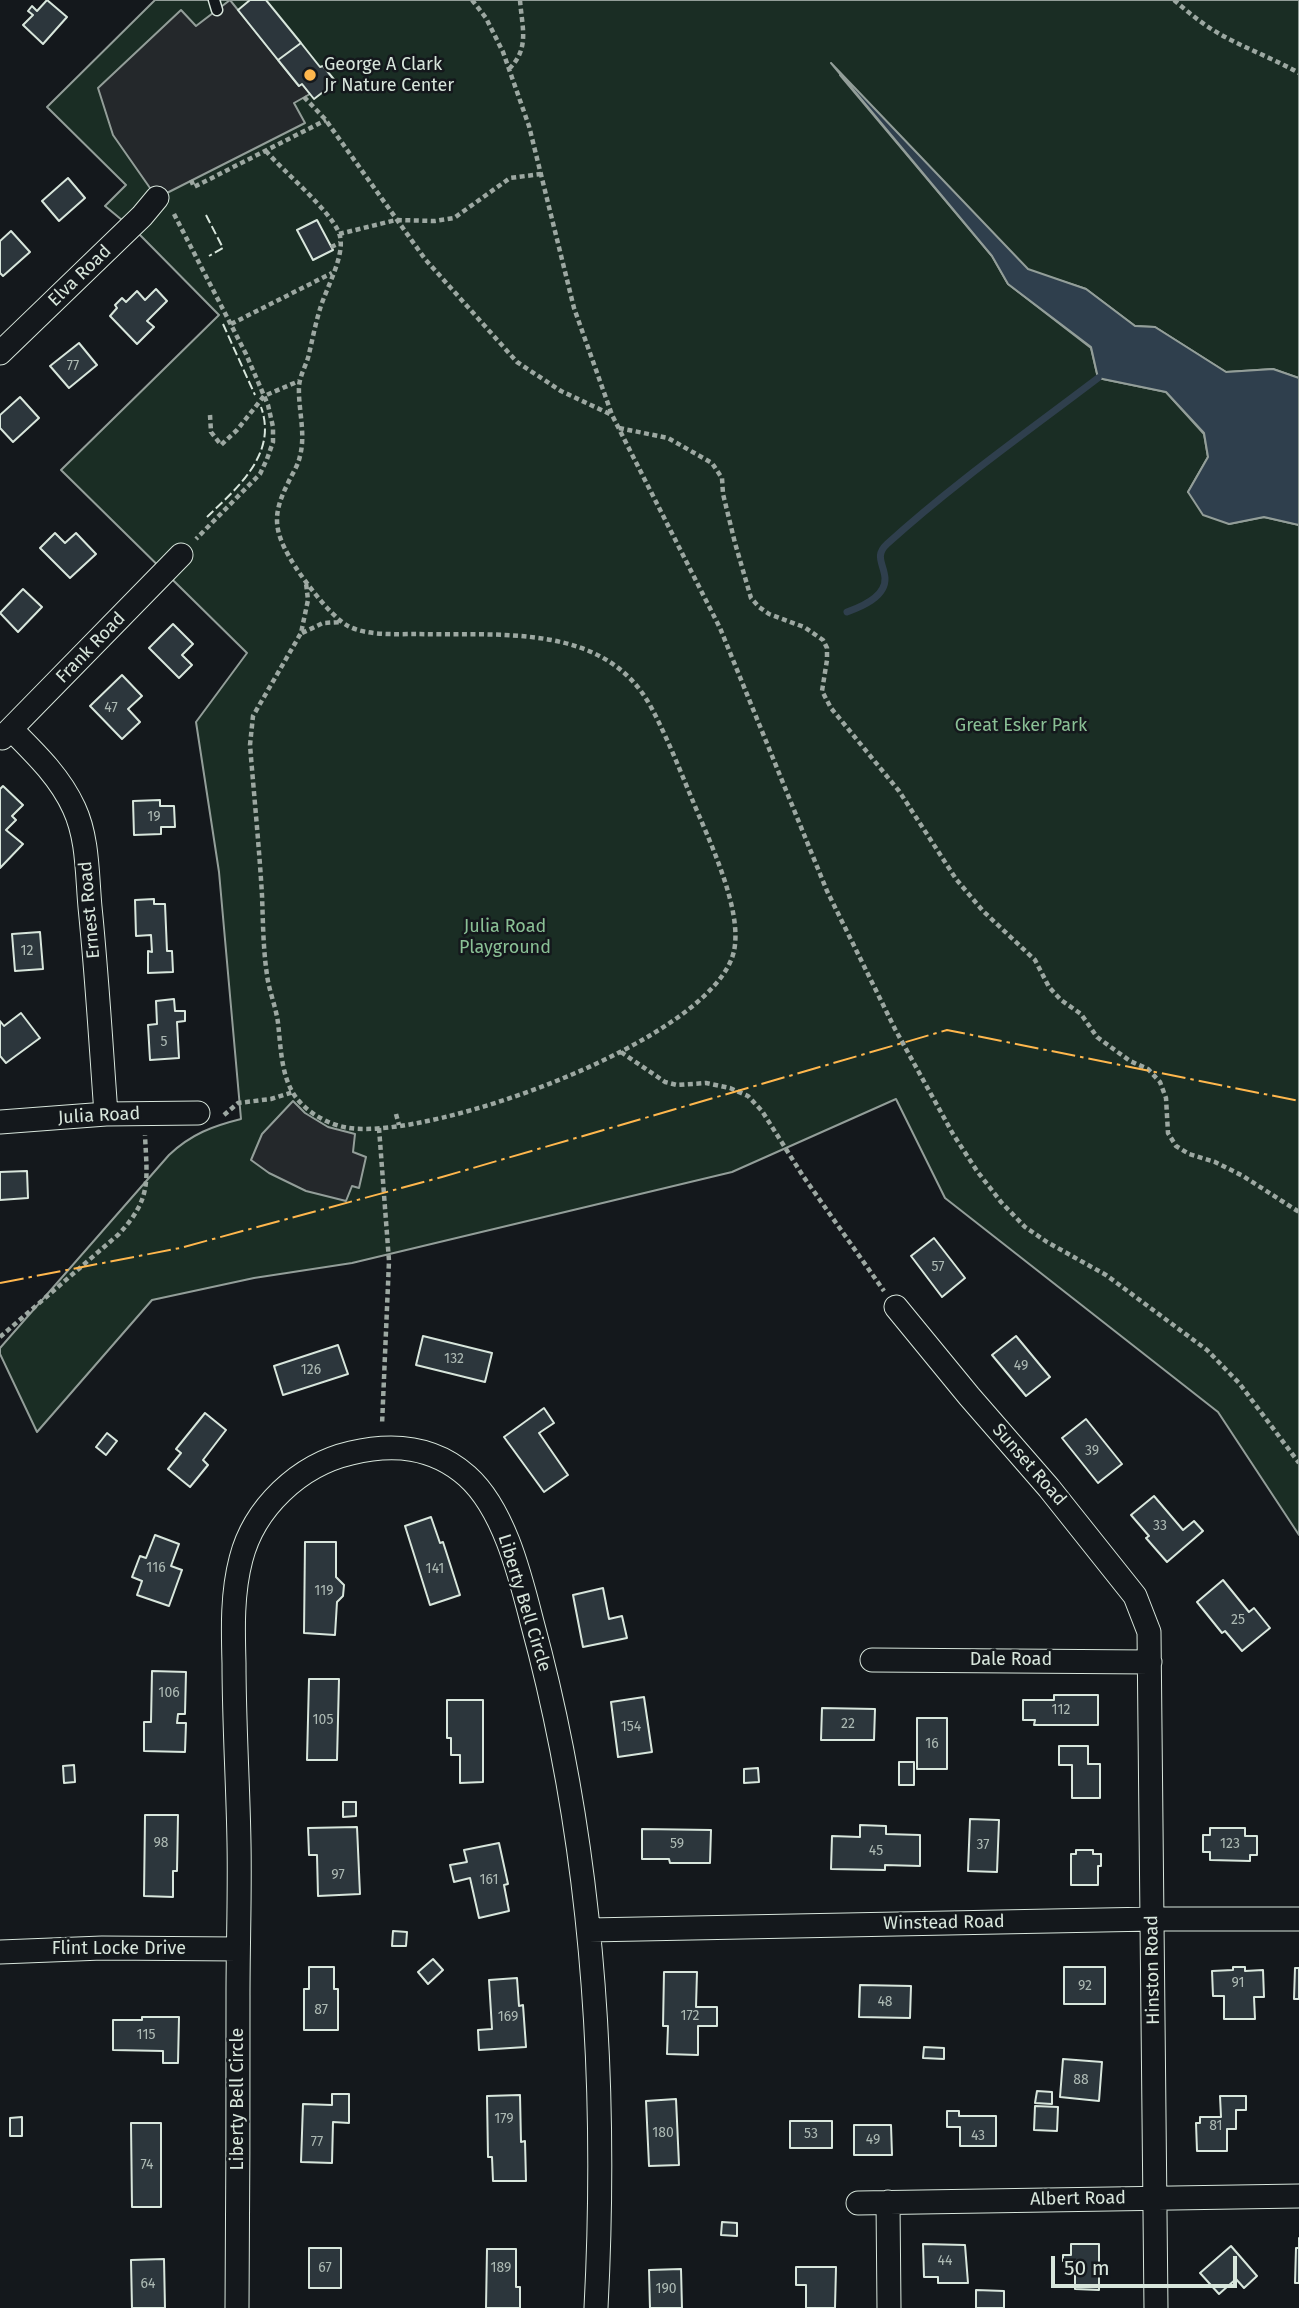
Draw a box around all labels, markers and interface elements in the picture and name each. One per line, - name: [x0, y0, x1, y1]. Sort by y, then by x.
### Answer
- place label: George A Clark Jr Nature Center: [324, 54, 454, 96]
- marker: George A Clark Jr Nature Center: [302, 67, 318, 83]
- street label: Elva Road: [44, 241, 116, 311]
- house number: 77: [67, 358, 79, 374]
- street label: Frank Road: [52, 608, 130, 688]
- house number: 47: [104, 700, 118, 716]
- park label: Great Esker Park: [955, 715, 1087, 737]
- house number: 19: [147, 809, 161, 825]
- street label: Ernest Road: [75, 860, 105, 960]
- park label: Julia Road Playground: [459, 916, 551, 958]
- house number: 12: [21, 943, 33, 959]
- house number: 5: [160, 1034, 168, 1050]
- street label: Julia Road: [57, 1103, 141, 1129]
- house number: 57: [932, 1259, 944, 1275]
- house number: 132: [444, 1351, 464, 1367]
- house number: 49: [1014, 1358, 1028, 1374]
- house number: 126: [301, 1362, 321, 1378]
- street label: Sunset Road: [987, 1419, 1071, 1511]
- house number: 39: [1085, 1443, 1099, 1459]
- house number: 33: [1153, 1518, 1167, 1534]
- street label: Liberty Bell Circle: [493, 1532, 555, 1674]
- house number: 116: [146, 1560, 166, 1576]
- house number: 141: [426, 1561, 444, 1577]
- house number: 119: [314, 1583, 334, 1599]
- house number: 25: [1231, 1612, 1245, 1628]
- street label: Dale Road: [970, 1649, 1052, 1671]
- house number: 106: [158, 1685, 180, 1701]
- house number: 112: [1052, 1702, 1070, 1718]
- house number: 105: [313, 1712, 333, 1728]
- house number: 22: [841, 1716, 855, 1732]
- house number: 154: [621, 1719, 641, 1735]
- house number: 16: [925, 1736, 939, 1752]
- house number: 98: [153, 1835, 169, 1851]
- house number: 59: [670, 1836, 684, 1852]
- house number: 123: [1220, 1836, 1240, 1852]
- house number: 37: [976, 1837, 990, 1853]
- house number: 45: [869, 1843, 883, 1859]
- house number: 97: [331, 1867, 345, 1883]
- house number: 161: [480, 1872, 498, 1888]
- street label: Winstead Road: [883, 1911, 1005, 1935]
- street label: Hinston Road: [1141, 1915, 1165, 2025]
- street label: Flint Locke Drive: [52, 1938, 186, 1960]
- house number: 91: [1231, 1975, 1245, 1991]
- house number: 92: [1078, 1978, 1092, 1994]
- house number: 48: [877, 1994, 893, 2010]
- house number: 87: [314, 2002, 328, 2018]
- house number: 172: [681, 2008, 699, 2024]
- house number: 169: [498, 2009, 518, 2025]
- house number: 115: [137, 2027, 155, 2043]
- street label: Liberty Bell Circle: [227, 2028, 249, 2170]
- house number: 88: [1073, 2072, 1089, 2088]
- house number: 179: [494, 2111, 514, 2127]
- house number: 81: [1209, 2118, 1223, 2134]
- house number: 180: [652, 2125, 674, 2141]
- house number: 53: [804, 2126, 818, 2142]
- house number: 43: [971, 2128, 985, 2144]
- house number: 49: [866, 2132, 880, 2148]
- house number: 77: [311, 2134, 323, 2150]
- house number: 74: [140, 2157, 154, 2173]
- street label: Albert Road: [1030, 2187, 1126, 2211]
- scale bar: [1054, 2242, 1240, 2286]
- house number: 44: [938, 2253, 952, 2269]
- text: 50 m: [1064, 2255, 1110, 2281]
- house number: 67: [318, 2260, 332, 2276]
- house number: 189: [491, 2260, 511, 2276]
- house number: 64: [141, 2276, 155, 2292]
- house number: 190: [655, 2281, 677, 2297]

